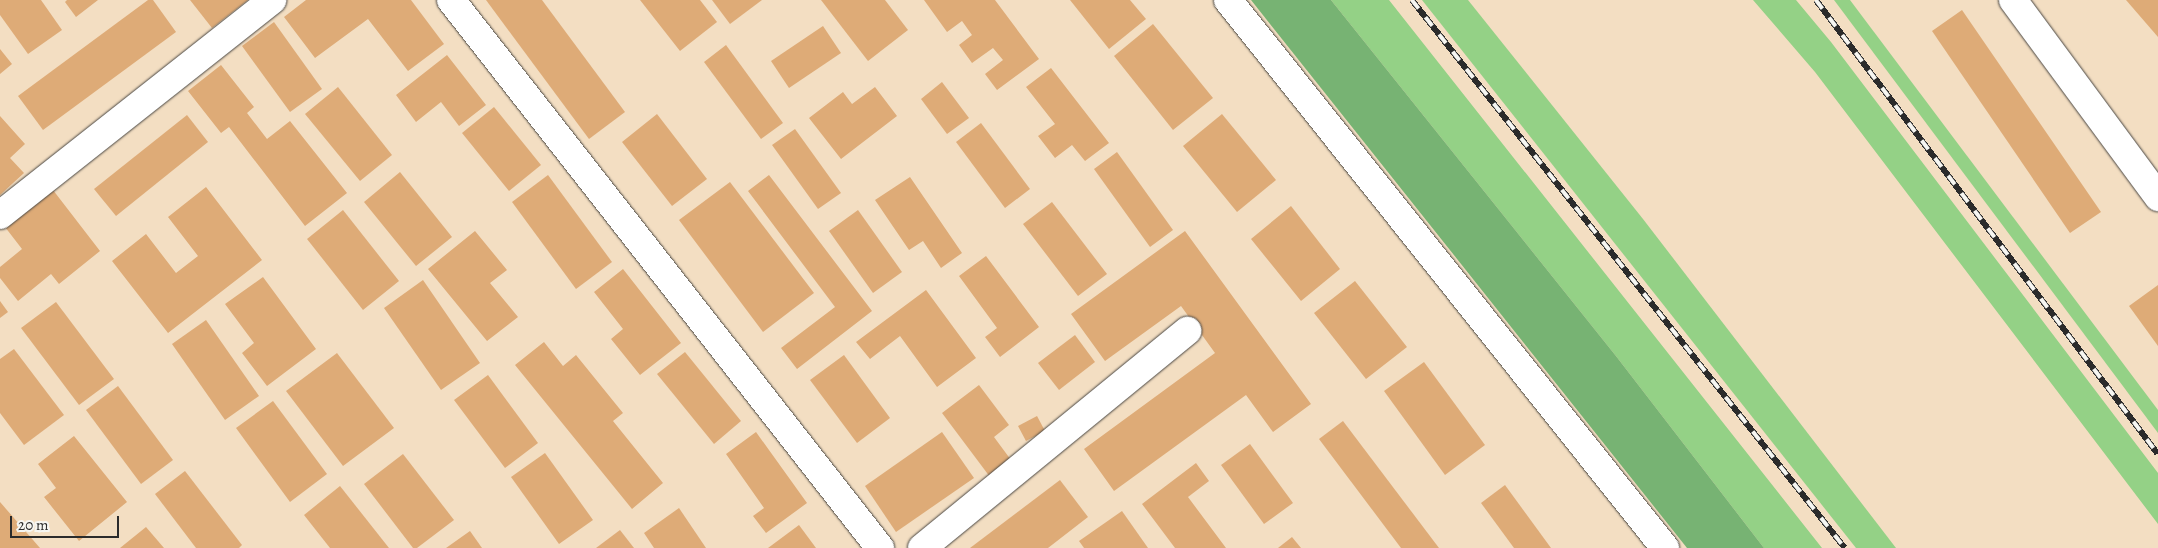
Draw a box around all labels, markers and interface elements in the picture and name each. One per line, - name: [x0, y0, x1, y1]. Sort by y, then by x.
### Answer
- scale bar: [12, 506, 121, 538]
- text: 20 m: [18, 515, 49, 535]

